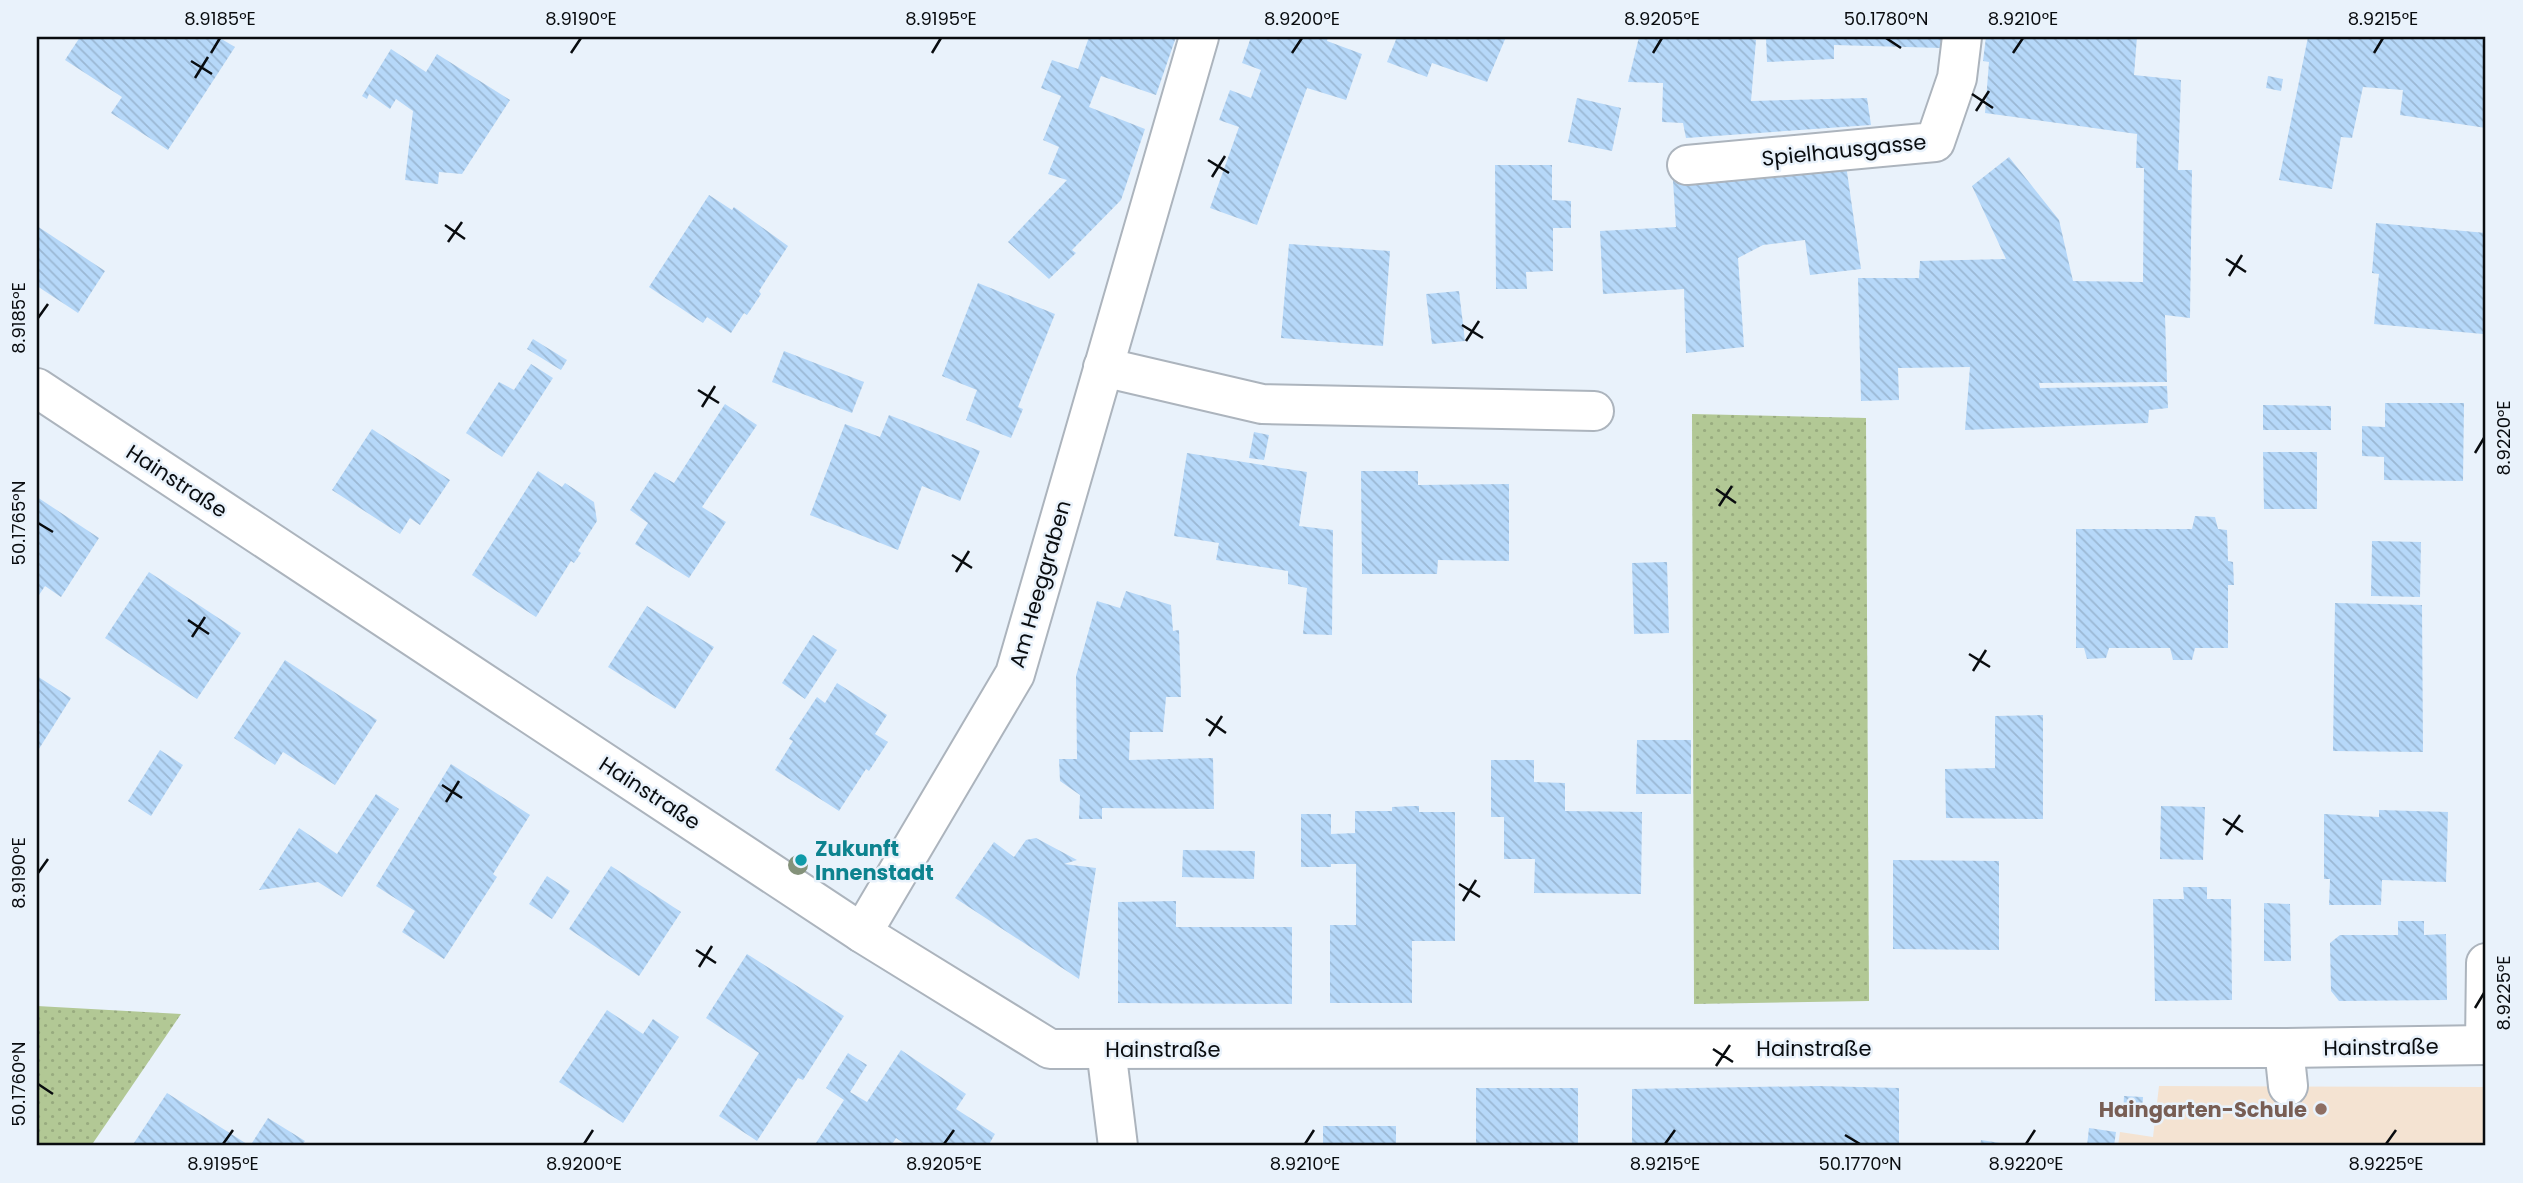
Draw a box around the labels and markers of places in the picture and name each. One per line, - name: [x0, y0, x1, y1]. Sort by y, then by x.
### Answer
- place label: Zukunft Innenstadt: [815, 834, 934, 887]
- marker: Zukunft Innenstadt: [793, 852, 809, 868]
- place label: Haingarten-Schule: [2099, 1095, 2307, 1124]
- marker: Haingarten-Schule: [2313, 1101, 2329, 1117]

